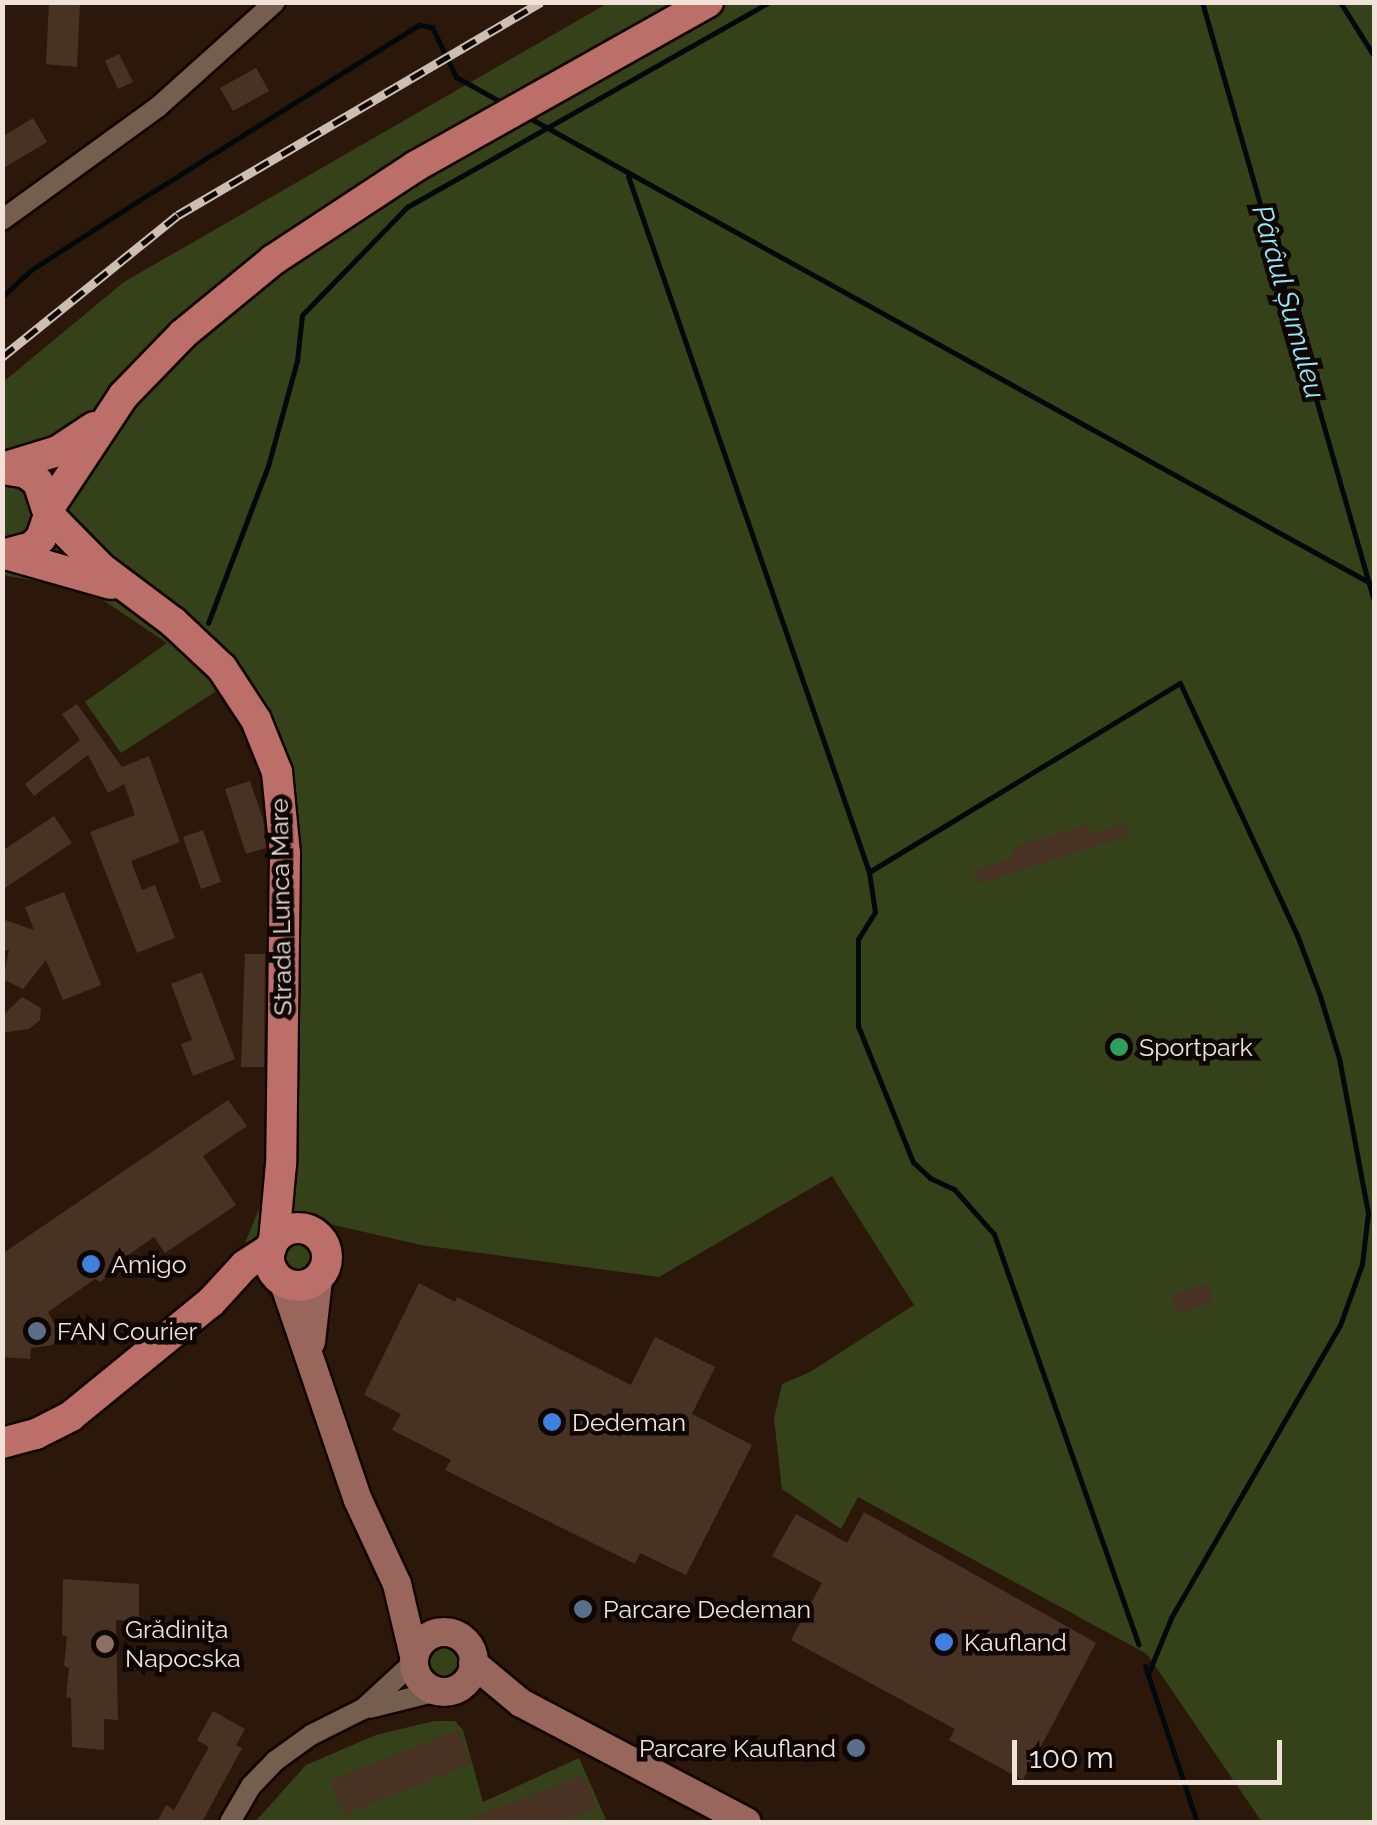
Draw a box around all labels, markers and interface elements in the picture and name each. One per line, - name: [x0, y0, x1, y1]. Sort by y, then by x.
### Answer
- water label: Pârâul Șumuleu: [1244, 201, 1332, 403]
- street label: Strada Lunca Mare: [264, 798, 298, 1016]
- place label: Sportpark: [1139, 1032, 1253, 1062]
- marker: Sportpark: [1108, 1036, 1130, 1058]
- place label: Amigo: [111, 1249, 187, 1279]
- marker: Amigo: [80, 1253, 102, 1275]
- place label: FAN Courier: [57, 1316, 197, 1346]
- marker: FAN Courier: [26, 1320, 48, 1342]
- place label: Dedeman: [572, 1407, 686, 1437]
- marker: Dedeman: [541, 1411, 563, 1433]
- place label: Parcare Dedeman: [603, 1594, 811, 1624]
- marker: Parcare Dedeman: [572, 1598, 594, 1620]
- place label: Grădiniţa Napocska: [125, 1615, 241, 1674]
- place label: Kaufland: [964, 1627, 1067, 1657]
- marker: Kaufland: [933, 1631, 955, 1653]
- marker: Grădiniţa Napocska: [94, 1633, 116, 1655]
- scale bar: [1017, 1720, 1287, 1782]
- place label: Parcare Kaufland: [639, 1733, 836, 1763]
- marker: Parcare Kaufland: [845, 1737, 867, 1759]
- text: 100 m: [1029, 1740, 1114, 1775]

